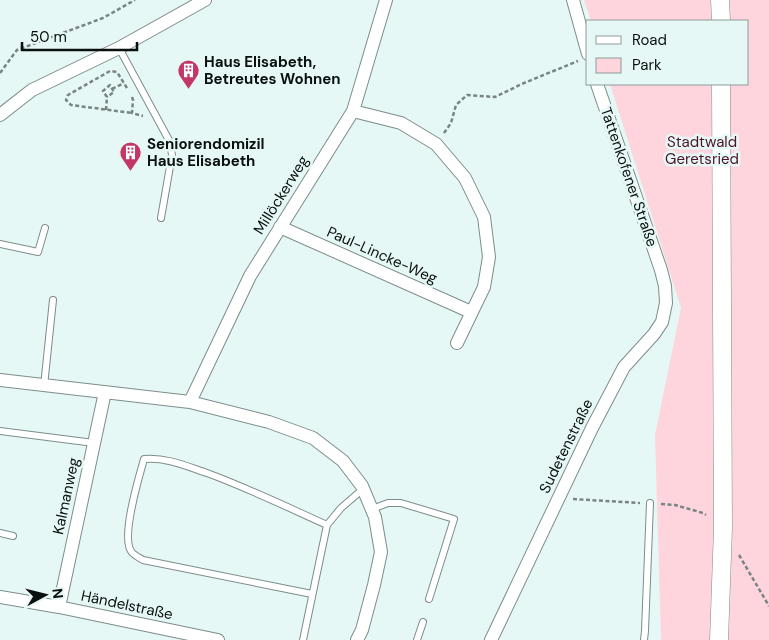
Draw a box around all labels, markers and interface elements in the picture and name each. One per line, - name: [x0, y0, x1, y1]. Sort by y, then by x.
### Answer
- scale bar: [22, 20, 138, 52]
- legend: [586, 20, 749, 85]
- text: 50 m: [30, 27, 67, 47]
- text: Road: [632, 30, 667, 50]
- place label: Haus Elisabeth, Betreutes Wohnen: [204, 52, 341, 89]
- text: Park: [632, 55, 662, 75]
- building icon: Haus Elisabeth, Betreutes Wohnen: [176, 59, 200, 90]
- street label: Tattenkofener Straße: [596, 105, 662, 249]
- park label: Stadtwald Geretsried: [665, 132, 739, 169]
- place label: Seniorendomizil Haus Elisabeth: [147, 134, 265, 171]
- building icon: Seniorendomizil Haus Elisabeth: [119, 141, 143, 172]
- street label: Millöckerweg: [249, 152, 313, 238]
- street label: Paul-Lincke-Weg: [324, 222, 440, 288]
- street label: Sudetenstraße: [534, 395, 598, 497]
- street label: Kalmanweg: [48, 456, 84, 536]
- north arrow: [20, 570, 70, 620]
- street label: Händelstraße: [79, 586, 175, 624]
- text: N: [48, 587, 67, 600]

